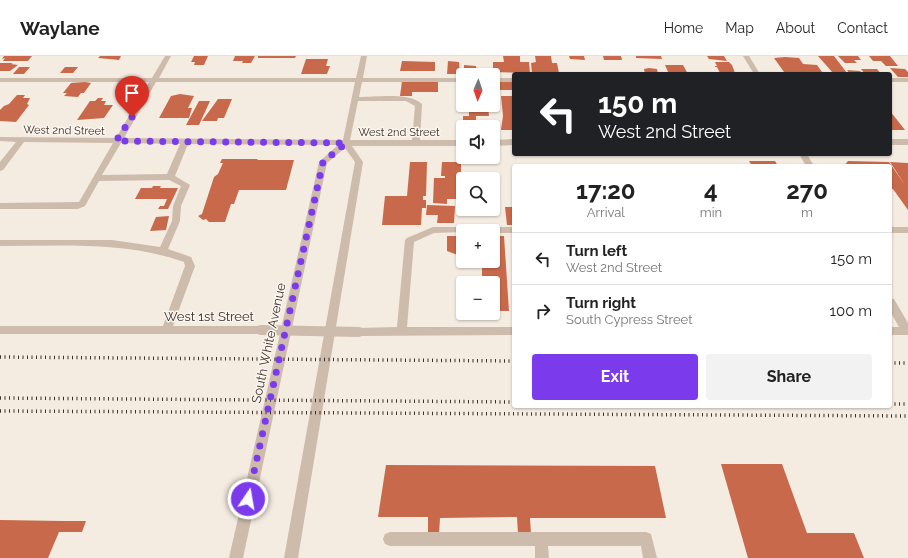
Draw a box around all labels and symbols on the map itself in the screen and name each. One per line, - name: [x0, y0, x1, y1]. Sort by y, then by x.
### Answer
- north arrow: [456, 68, 500, 112]
- pin: [115, 76, 149, 117]
- street label: West 2nd Street: [23, 123, 105, 138]
- street label: West 2nd Street: [358, 126, 440, 139]
- street label: South White Avenue: [248, 281, 289, 405]
- street label: West 1st Street: [164, 309, 255, 324]
- position arrow: [227, 478, 269, 520]

